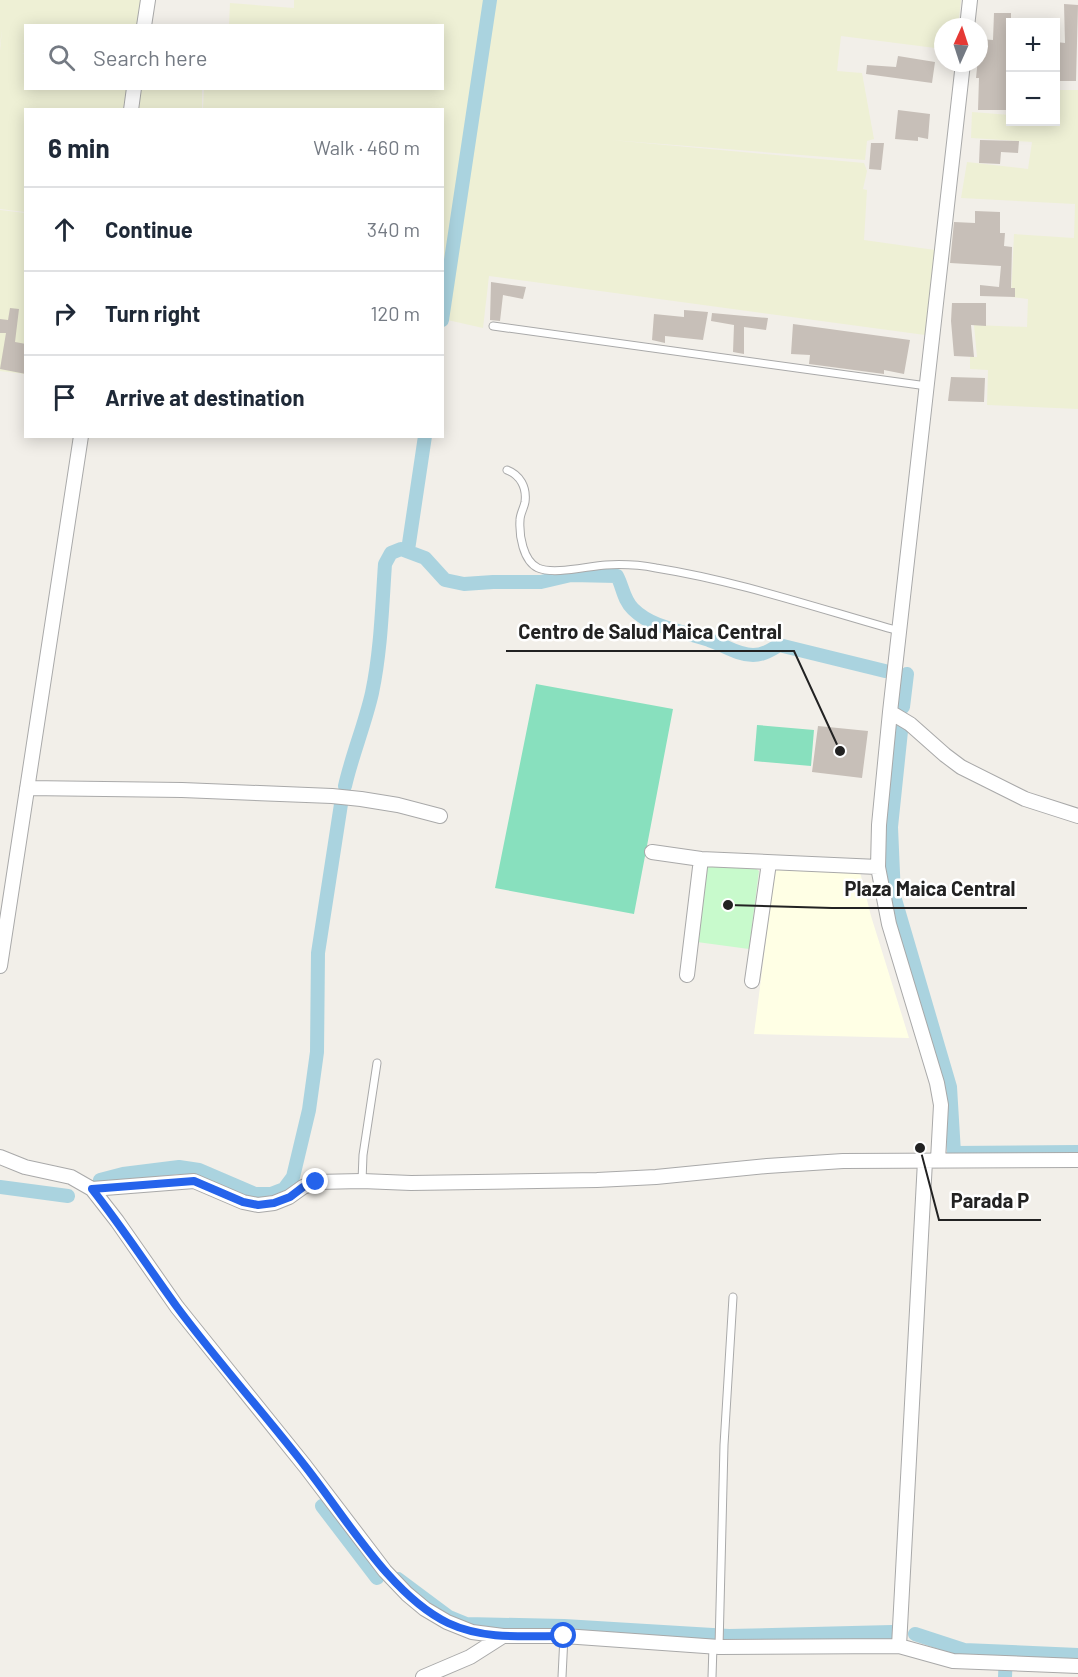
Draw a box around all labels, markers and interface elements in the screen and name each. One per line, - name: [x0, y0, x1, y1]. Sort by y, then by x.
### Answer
- north arrow: [934, 18, 988, 72]
- map controls: [1006, 18, 1060, 126]
- button: +: [1006, 18, 1060, 72]
- search box: [24, 24, 444, 90]
- icon: search: [45, 41, 78, 74]
- text: Search here: [93, 44, 207, 70]
- button: −: [1006, 72, 1060, 126]
- text: 6 min: [48, 132, 110, 163]
- text: Walk · 460 m: [313, 135, 420, 159]
- icon: ahead: [48, 213, 81, 246]
- text: Continue: [105, 216, 193, 242]
- text: 340 m: [367, 217, 420, 241]
- icon: right: [48, 297, 81, 330]
- text: Turn right: [105, 300, 200, 326]
- text: 120 m: [370, 301, 420, 325]
- icon: arrive: [48, 381, 81, 414]
- text: Arrive at destination: [105, 384, 304, 410]
- callout: Centro de Salud Maica Central: [506, 613, 794, 651]
- text: Centro de Salud Maica Central: [518, 619, 782, 643]
- callout: Plaza Maica Central: [832, 870, 1027, 908]
- text: Plaza Maica Central: [845, 876, 1015, 900]
- route end: [302, 1168, 328, 1194]
- callout: Parada P: [939, 1182, 1041, 1220]
- text: Parada P: [951, 1188, 1029, 1212]
- route start: [550, 1622, 576, 1648]

